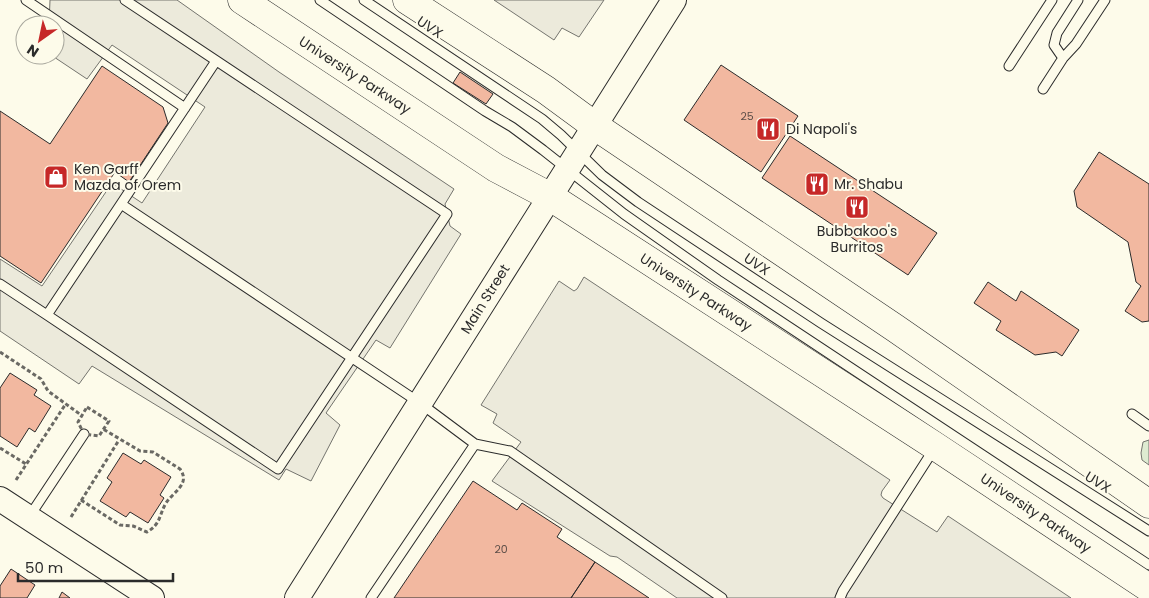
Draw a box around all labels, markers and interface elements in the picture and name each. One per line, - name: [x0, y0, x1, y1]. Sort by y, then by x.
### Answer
- street label: UVX: [413, 11, 447, 43]
- north arrow: [15, 15, 65, 65]
- street label: University Parkway: [295, 31, 415, 119]
- text: N: [23, 40, 43, 62]
- house number: 25: [740, 108, 754, 124]
- restaurant icon: Di Napoli's: [755, 116, 781, 142]
- place label: Di Napoli's: [786, 119, 857, 139]
- place label: Ken Garff Mazda of Orem: [74, 159, 181, 195]
- shop icon: Ken Garff Mazda of Orem: [43, 164, 69, 190]
- restaurant icon: Mr. Shabu: [804, 171, 830, 197]
- place label: Mr. Shabu: [834, 174, 903, 194]
- restaurant icon: Bubbakoo's Burritos: [844, 194, 870, 220]
- place label: Bubbakoo's Burritos: [817, 221, 897, 257]
- street label: University Parkway: [636, 248, 756, 336]
- street label: UVX: [740, 248, 774, 280]
- street label: Main Street: [456, 260, 514, 338]
- street label: UVX: [1081, 466, 1115, 498]
- street label: University Parkway: [977, 468, 1096, 558]
- house number: 20: [494, 541, 508, 557]
- scale bar: [18, 550, 172, 582]
- text: 50 m: [25, 557, 63, 578]

